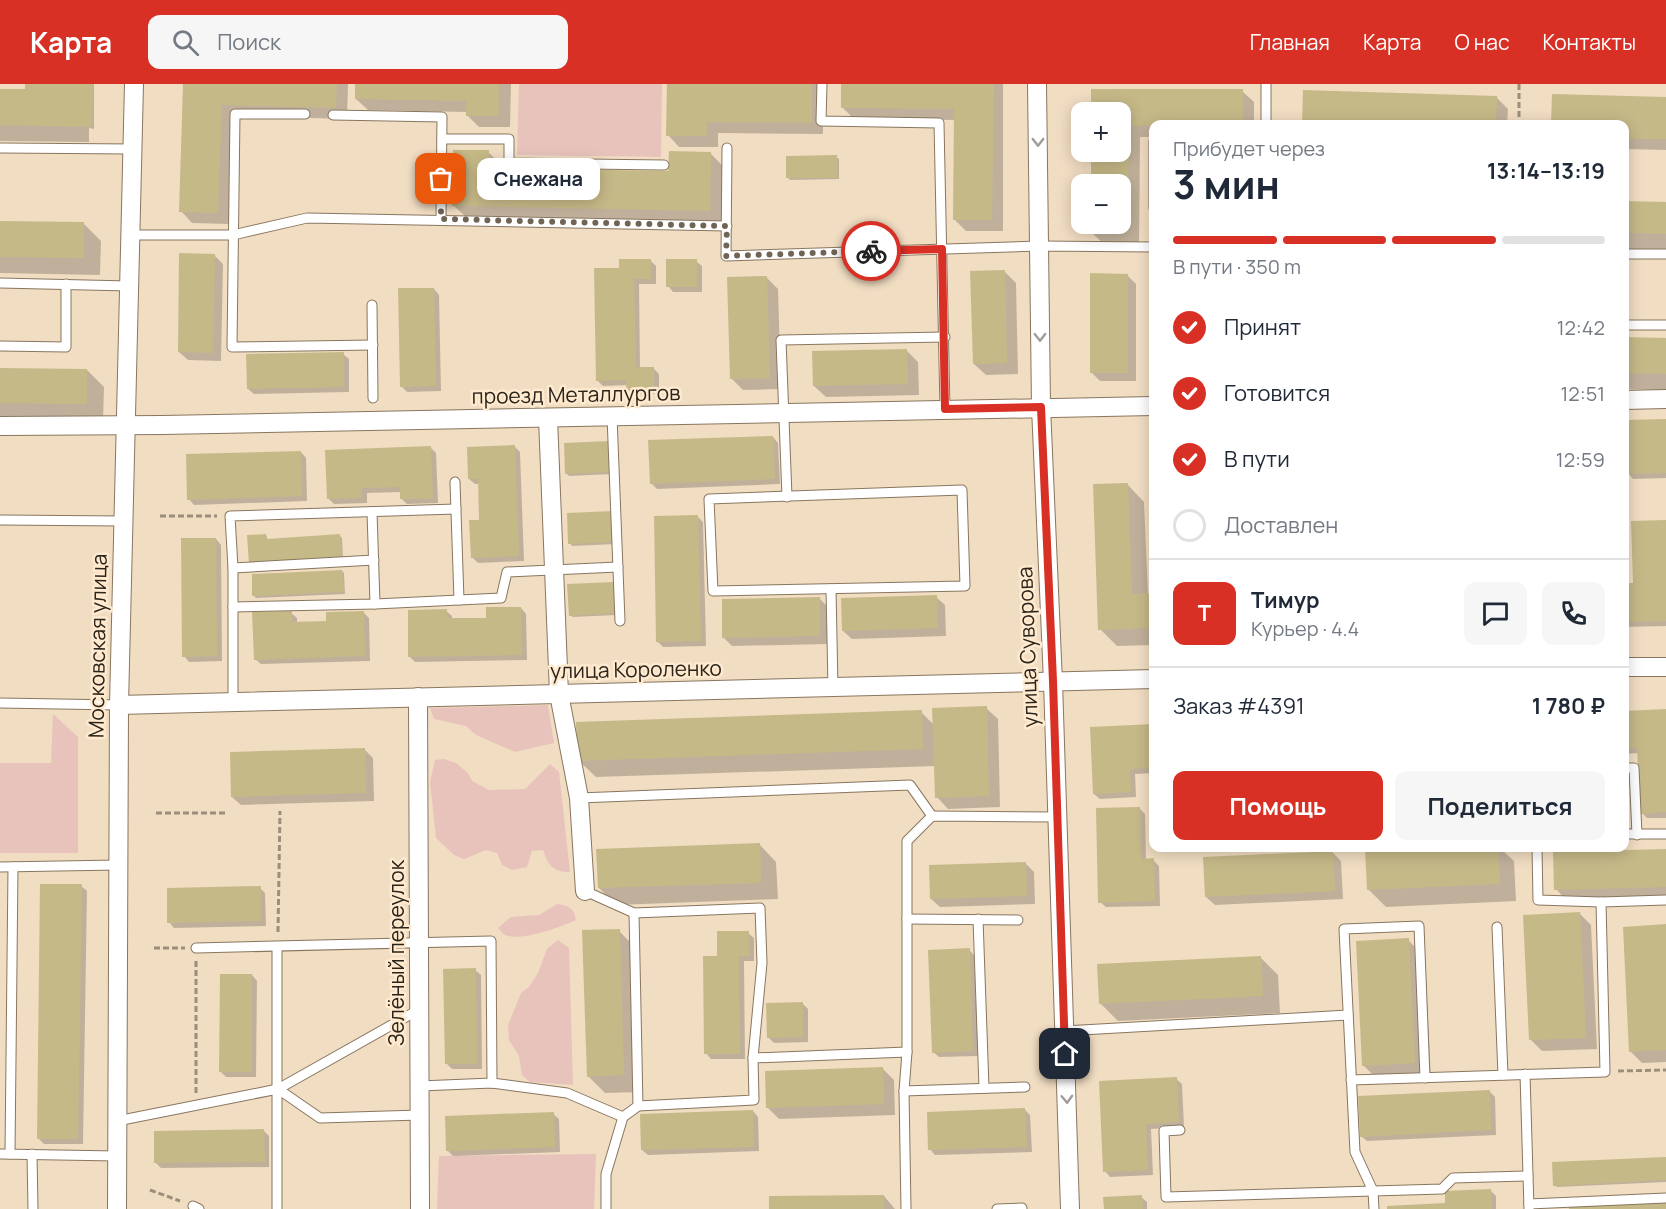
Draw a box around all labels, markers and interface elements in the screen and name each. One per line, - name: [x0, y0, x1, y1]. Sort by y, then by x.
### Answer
- search box: [148, 15, 568, 69]
- text: Карта: [30, 23, 112, 61]
- icon: search: [169, 26, 202, 59]
- text: Поиск: [217, 27, 281, 57]
- text: Главная: [1250, 28, 1330, 56]
- text: Карта: [1363, 28, 1421, 56]
- text: О нас: [1454, 28, 1510, 56]
- text: Контакты: [1543, 28, 1636, 56]
- map controls: [1071, 102, 1131, 234]
- button: +: [1071, 102, 1131, 162]
- text: Прибудет через: [1173, 135, 1325, 162]
- one-way arrow: [1032, 138, 1044, 147]
- pin: [415, 153, 466, 204]
- text: 13:14–13:19: [1487, 156, 1605, 186]
- text: 3 мин: [1173, 157, 1280, 211]
- callout: Снежана: [477, 158, 600, 200]
- icon: bag: [424, 162, 457, 195]
- text: Снежана: [494, 165, 583, 192]
- button: −: [1071, 174, 1131, 234]
- courier: [841, 221, 901, 281]
- icon: bike: [855, 235, 888, 268]
- text: В пути · 350 m: [1173, 253, 1301, 280]
- icon: check: [1173, 311, 1206, 344]
- text: Принят: [1224, 312, 1301, 342]
- text: 12:42: [1557, 314, 1605, 341]
- one-way arrow: [1034, 333, 1046, 342]
- icon: check: [1173, 377, 1206, 410]
- street label: проезд Металлургов: [471, 378, 681, 410]
- text: Готовится: [1224, 378, 1330, 408]
- text: 12:51: [1560, 380, 1605, 407]
- icon: check: [1173, 443, 1206, 476]
- text: В пути: [1224, 444, 1290, 474]
- text: 12:59: [1556, 446, 1605, 473]
- text: Доставлен: [1224, 510, 1338, 540]
- street label: Московская улица: [81, 554, 113, 738]
- street label: улица Суворова: [1010, 566, 1044, 728]
- button: chat: [1464, 582, 1527, 645]
- button: phone: [1542, 582, 1605, 645]
- text: Тимур: [1251, 585, 1320, 615]
- text: Т: [1198, 598, 1211, 628]
- text: Курьер · 4.4: [1251, 615, 1359, 642]
- street label: улица Короленко: [550, 654, 722, 684]
- text: Заказ #4391: [1173, 691, 1305, 721]
- text: 1 780 ₽: [1532, 691, 1605, 721]
- button: Помощь: [1173, 771, 1383, 840]
- button: Поделиться: [1395, 771, 1605, 840]
- street label: Зелёный переулок: [382, 859, 410, 1046]
- pin: [1039, 1028, 1090, 1079]
- icon: home: [1048, 1037, 1081, 1070]
- one-way arrow: [1060, 1094, 1073, 1103]

